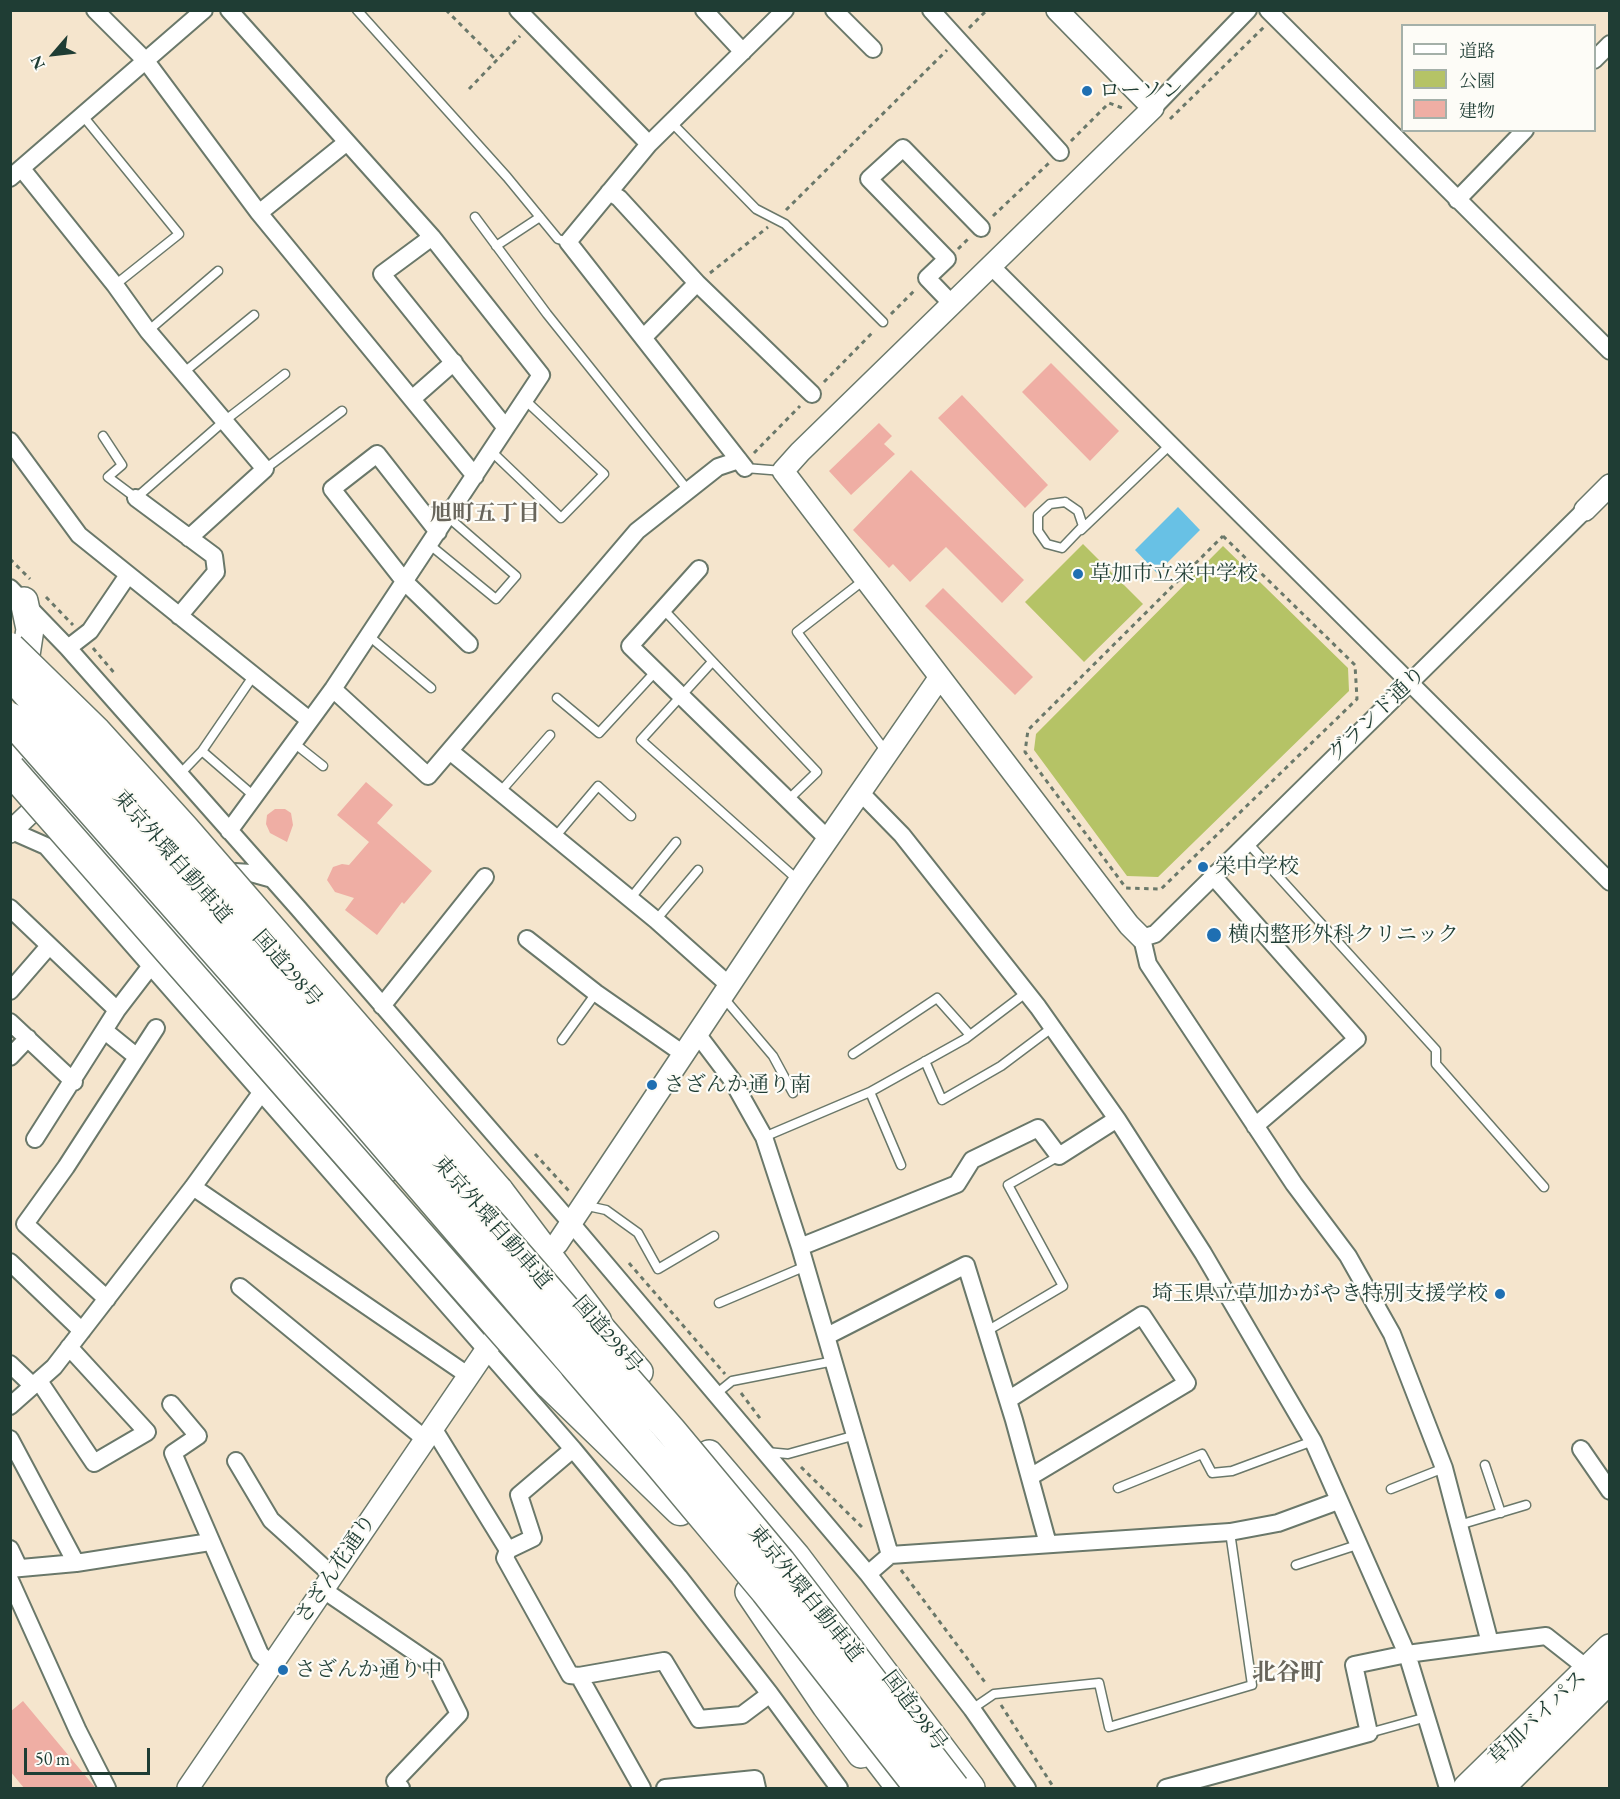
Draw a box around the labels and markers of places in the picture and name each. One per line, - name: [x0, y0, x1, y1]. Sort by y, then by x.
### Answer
- place label: ローソン: [1099, 78, 1183, 104]
- marker: ローソン: [1080, 84, 1094, 98]
- place label: 草加市立栄中学校: [1090, 561, 1258, 587]
- marker: 草加市立栄中学校: [1071, 567, 1085, 581]
- place label: 栄中学校: [1215, 854, 1299, 880]
- marker: 栄中学校: [1196, 860, 1210, 874]
- place label: 横内整形外科クリニック: [1228, 922, 1459, 948]
- marker: 横内整形外科クリニック: [1205, 926, 1223, 944]
- place label: さざんか通り南: [664, 1072, 811, 1098]
- marker: さざんか通り南: [645, 1078, 659, 1092]
- place label: 埼玉県立草加かがやき特別支援学校: [1152, 1281, 1488, 1307]
- marker: 埼玉県立草加かがやき特別支援学校: [1493, 1287, 1507, 1301]
- place label: さざんか通り中: [295, 1657, 442, 1683]
- marker: さざんか通り中: [276, 1663, 290, 1677]

